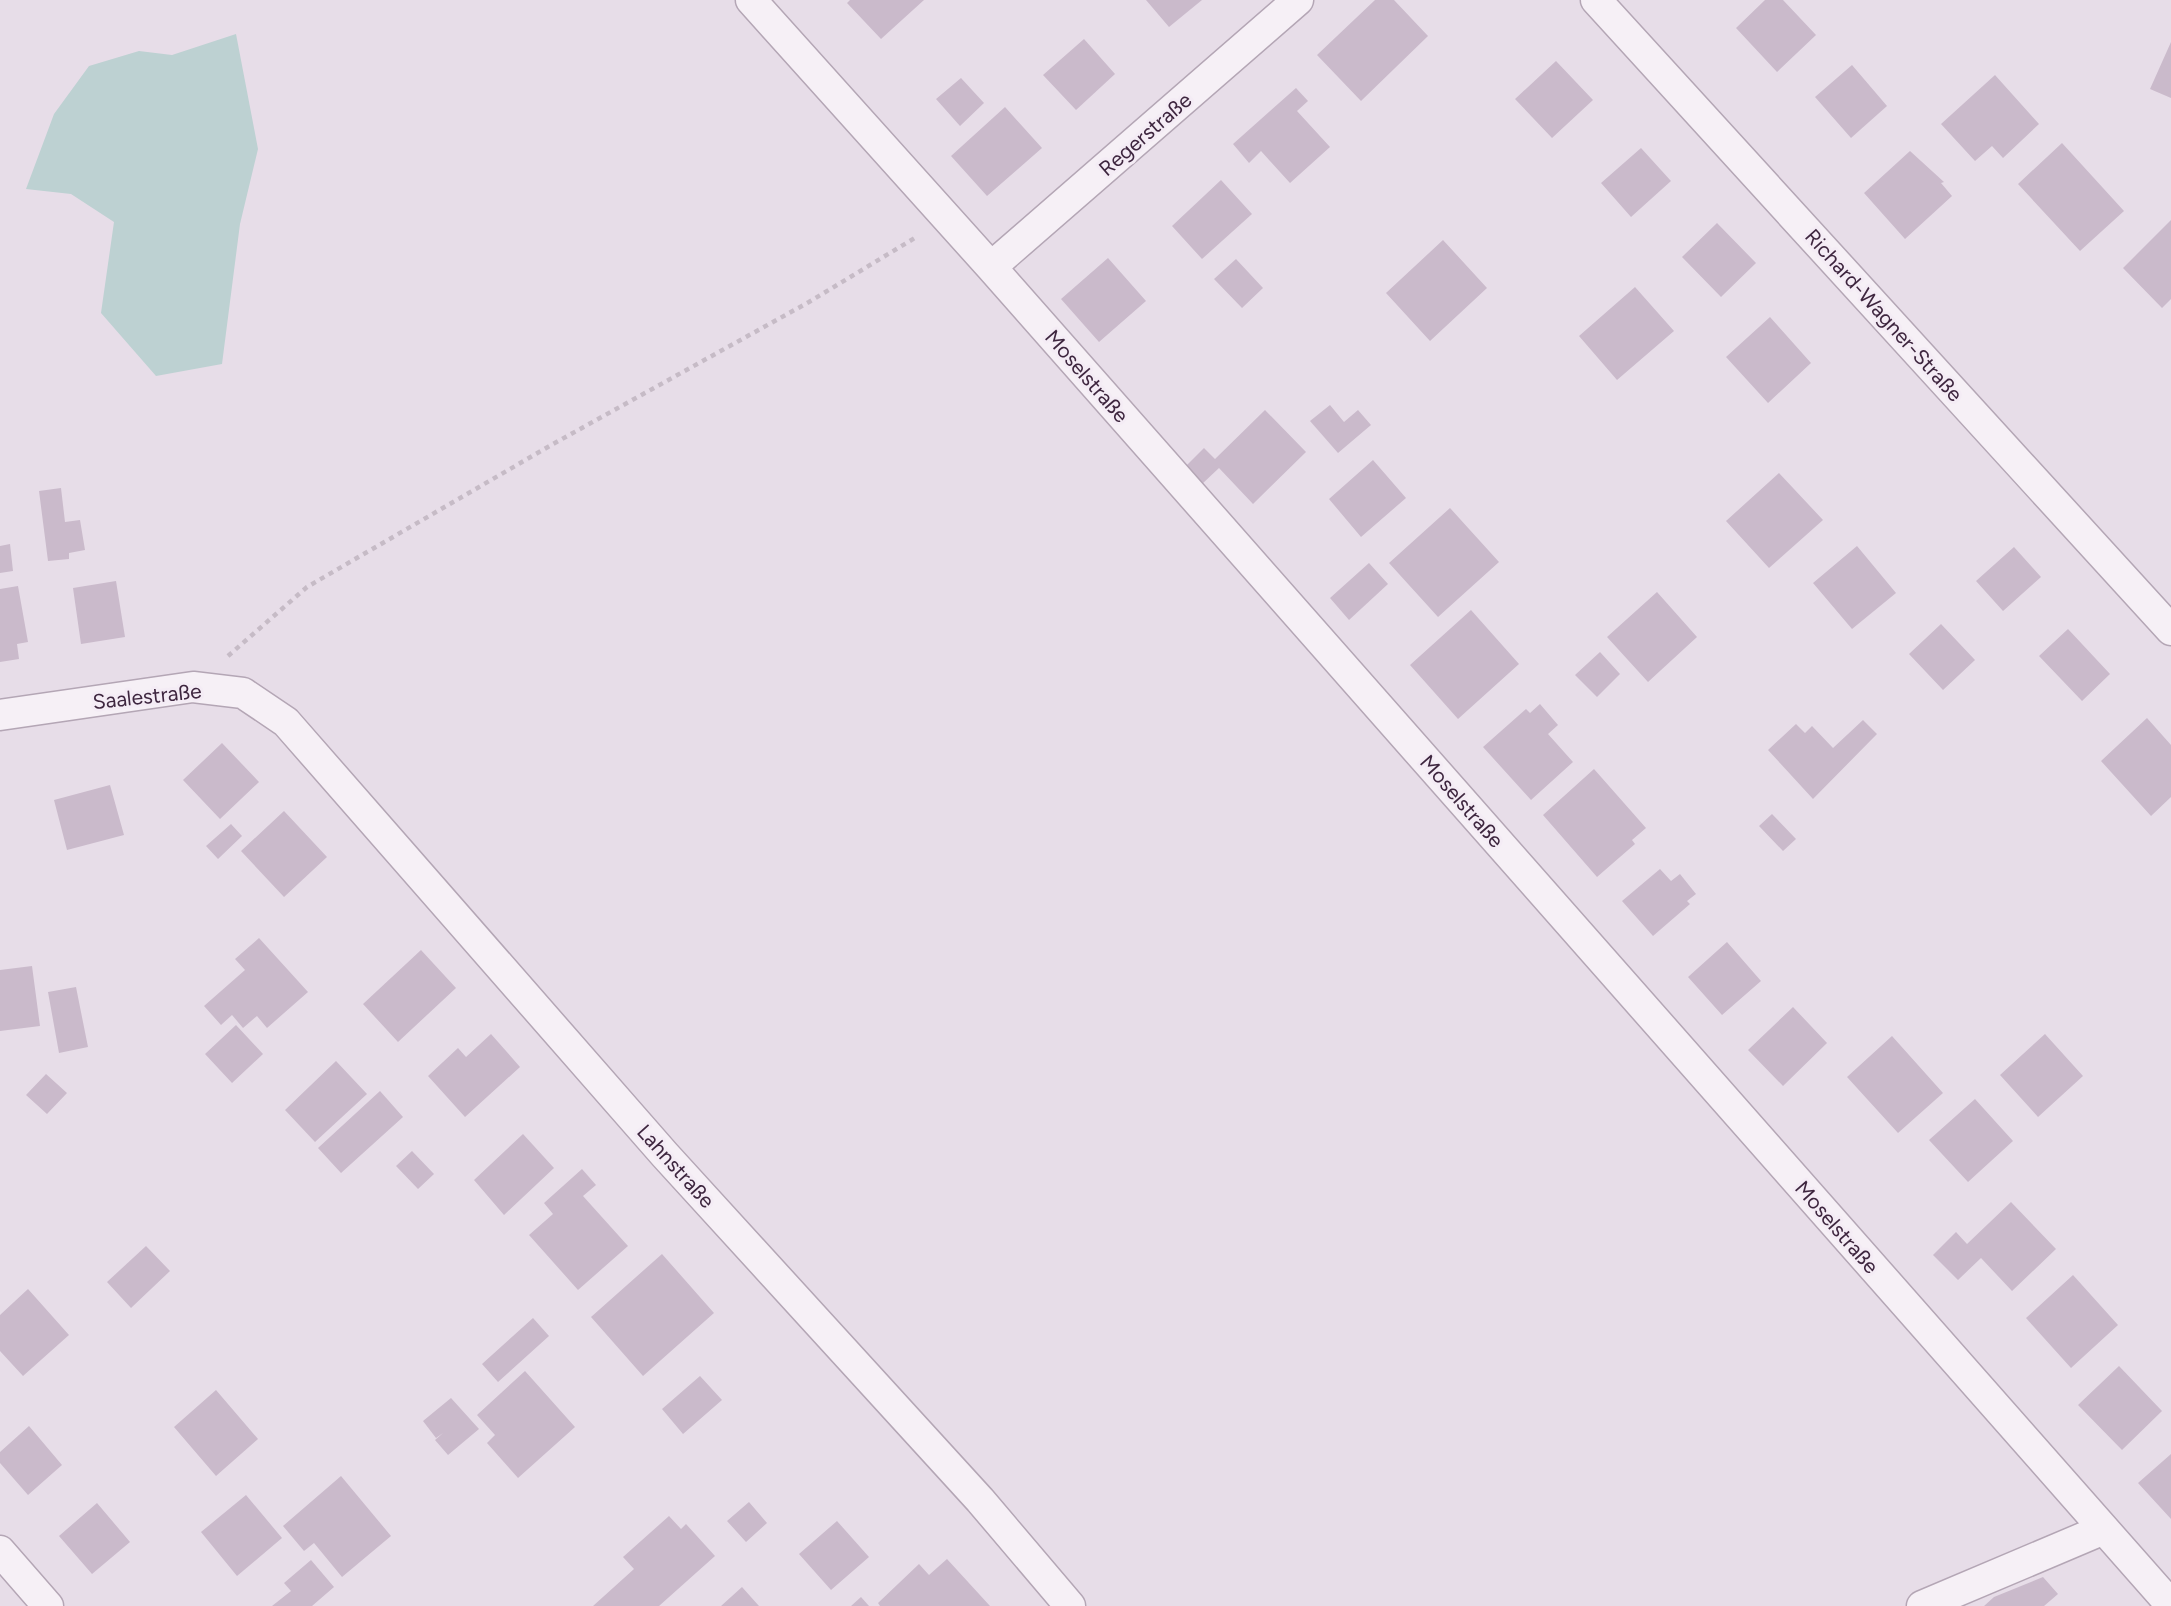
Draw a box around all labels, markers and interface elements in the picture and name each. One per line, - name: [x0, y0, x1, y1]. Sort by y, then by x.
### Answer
- street label: Regerstraße: [1094, 87, 1196, 181]
- street label: Richard-Wagner-Straße: [1800, 224, 1968, 406]
- street label: Moselstraße: [1040, 325, 1134, 427]
- street label: Saalestraße: [91, 678, 203, 714]
- street label: Moselstraße: [1415, 750, 1509, 852]
- street label: Lahnstraße: [632, 1119, 720, 1213]
- street label: Moselstraße: [1790, 1176, 1884, 1278]

